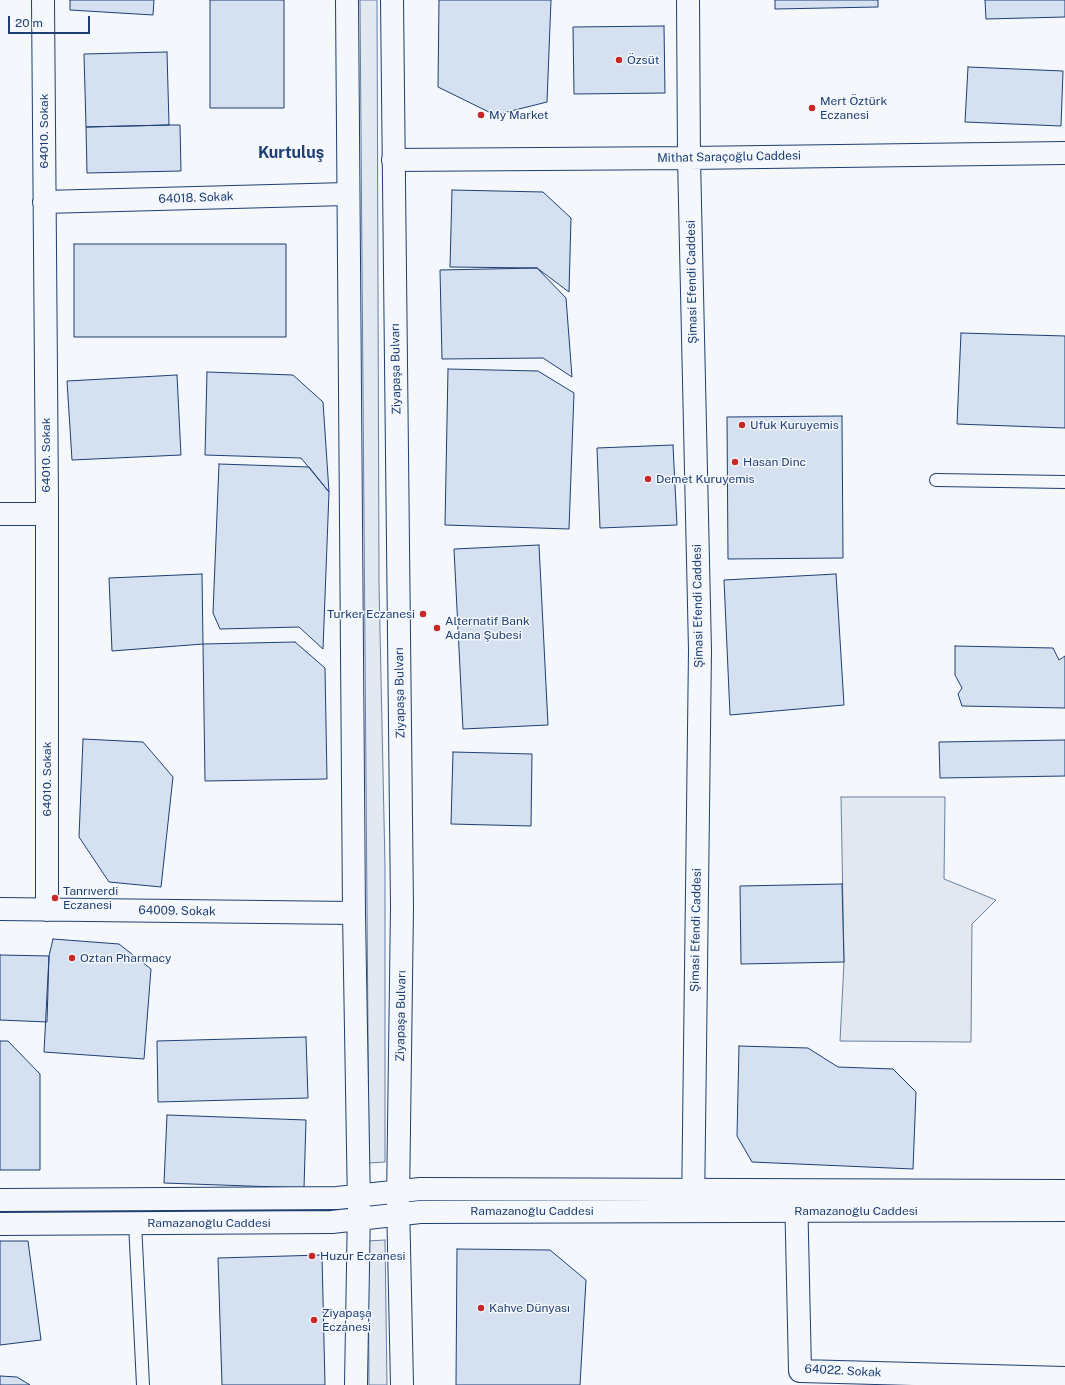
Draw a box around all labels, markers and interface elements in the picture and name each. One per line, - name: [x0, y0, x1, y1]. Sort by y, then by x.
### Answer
- scale bar: [10, 8, 92, 34]
- text: 20 m: [15, 16, 43, 30]
- place label: Özsüt: [627, 53, 659, 67]
- marker: Özsüt: [614, 55, 624, 65]
- street label: 64010. Sokak: [37, 94, 51, 168]
- place label: Mert Öztürk Eczanesi: [820, 94, 887, 122]
- marker: Mert Öztürk Eczanesi: [807, 103, 817, 113]
- place label: My Market: [489, 108, 549, 122]
- marker: My Market: [476, 110, 486, 120]
- district label: Kurtuluş: [258, 143, 324, 163]
- street label: Mithat Saraçoğlu Caddesi: [657, 149, 801, 165]
- street label: 64018. Sokak: [158, 189, 234, 207]
- street label: Şimasi Efendi Caddesi: [684, 220, 700, 344]
- street label: Ziyapaşa Bulvarı: [388, 323, 404, 415]
- street label: 64010. Sokak: [39, 418, 53, 492]
- place label: Ufuk Kuruyemis: [750, 418, 839, 432]
- marker: Ufuk Kuruyemis: [737, 420, 747, 430]
- place label: Hasan Dinc: [743, 455, 806, 469]
- marker: Hasan Dinc: [730, 457, 740, 467]
- place label: Demet Kuruyemis: [656, 472, 755, 486]
- marker: Demet Kuruyemis: [643, 474, 653, 484]
- street label: Şimasi Efendi Caddesi: [690, 544, 706, 668]
- place label: Turker Eczanesi: [327, 607, 415, 621]
- marker: Turker Eczanesi: [418, 609, 428, 619]
- place label: Alternatif Bank Adana Şubesi: [445, 614, 530, 642]
- marker: Alternatif Bank Adana Şubesi: [432, 623, 442, 633]
- street label: Ziyapaşa Bulvarı: [392, 647, 408, 739]
- street label: 64010. Sokak: [40, 742, 54, 816]
- street label: Şimasi Efendi Caddesi: [688, 868, 704, 992]
- place label: Tanrıverdi Eczanesi: [63, 884, 118, 912]
- marker: Tanrıverdi Eczanesi: [50, 893, 60, 903]
- street label: 64009. Sokak: [138, 903, 216, 919]
- place label: Oztan Pharmacy: [80, 951, 171, 965]
- marker: Oztan Pharmacy: [67, 953, 77, 963]
- street label: Ziyapaşa Bulvarı: [393, 970, 409, 1062]
- street label: Ramazanoğlu Caddesi: [470, 1204, 594, 1218]
- street label: Ramazanoğlu Caddesi: [794, 1204, 918, 1218]
- street label: Ramazanoğlu Caddesi: [147, 1216, 271, 1230]
- place label: Huzur Eczanesi: [320, 1249, 405, 1263]
- marker: Huzur Eczanesi: [307, 1251, 317, 1261]
- place label: Kahve Dünyası: [489, 1301, 570, 1315]
- marker: Kahve Dünyası: [476, 1303, 486, 1313]
- place label: Ziyapaşa Eczanesi: [322, 1306, 372, 1334]
- marker: Ziyapaşa Eczanesi: [309, 1315, 319, 1325]
- street label: 64022. Sokak: [804, 1362, 882, 1380]

